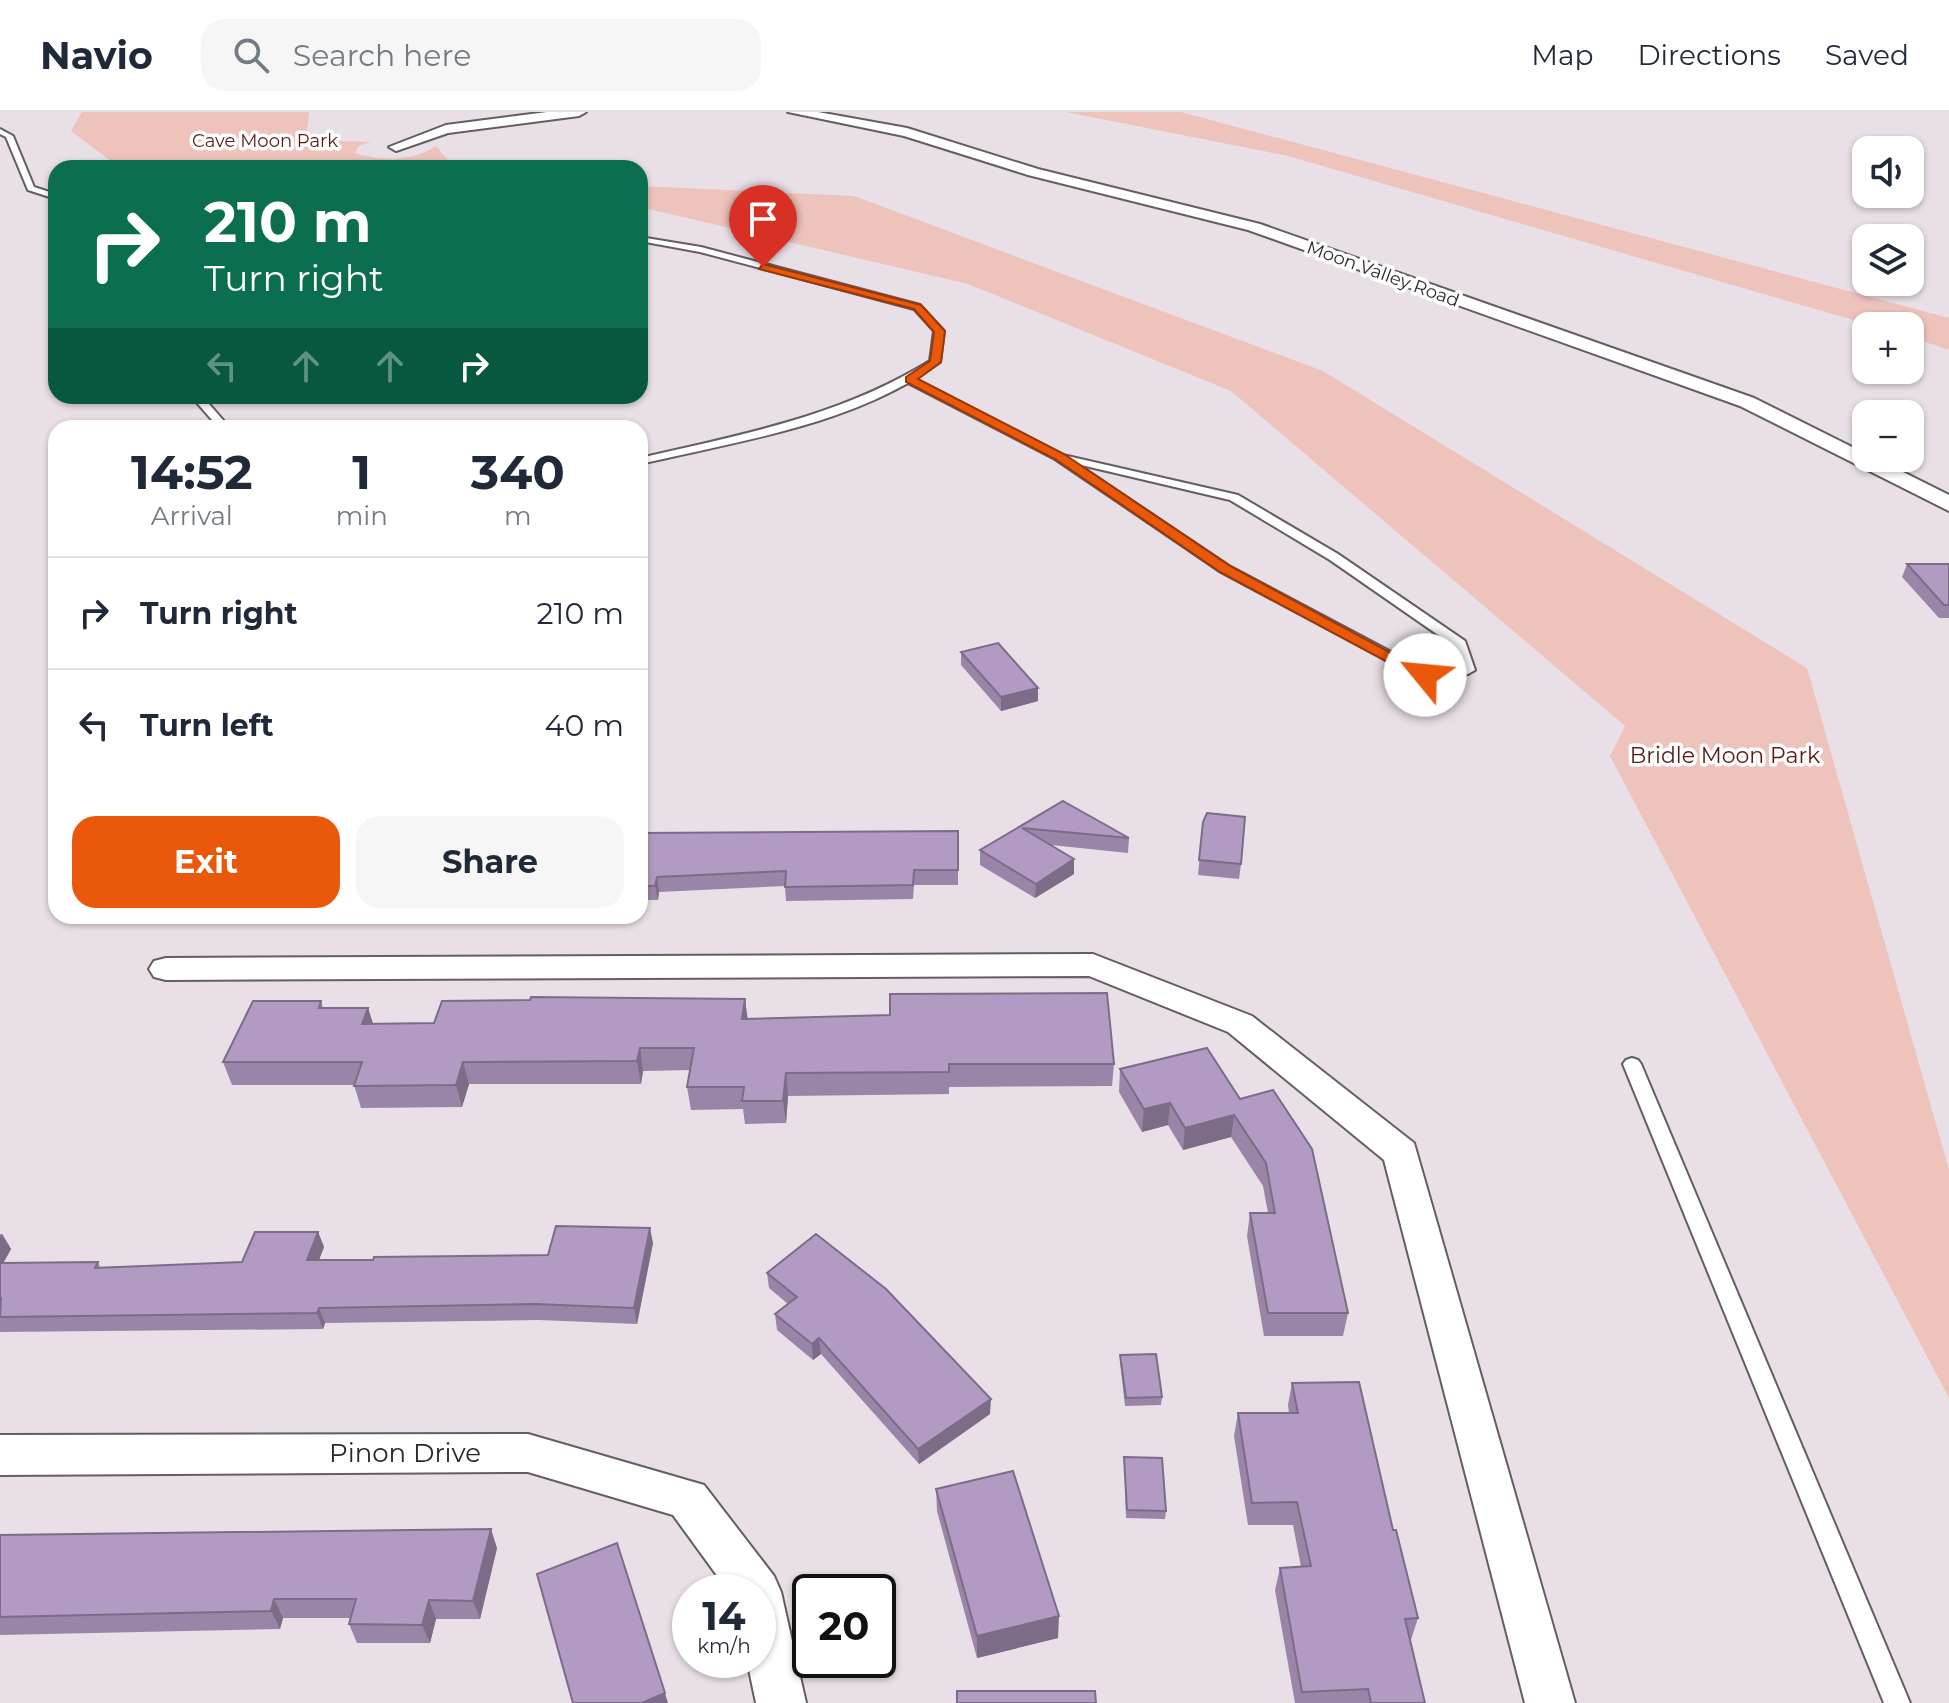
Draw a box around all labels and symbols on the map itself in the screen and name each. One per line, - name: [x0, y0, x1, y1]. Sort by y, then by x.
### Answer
- park label: Cave Moon Park: [192, 130, 338, 152]
- pin: [729, 185, 797, 267]
- street label: Moon Valley Road: [1304, 236, 1462, 312]
- position arrow: [1383, 633, 1467, 717]
- park label: Bridle Moon Park: [1630, 742, 1821, 769]
- street label: Pinon Drive: [329, 1437, 481, 1469]
- speed limit sign: 20: [792, 1574, 896, 1678]

